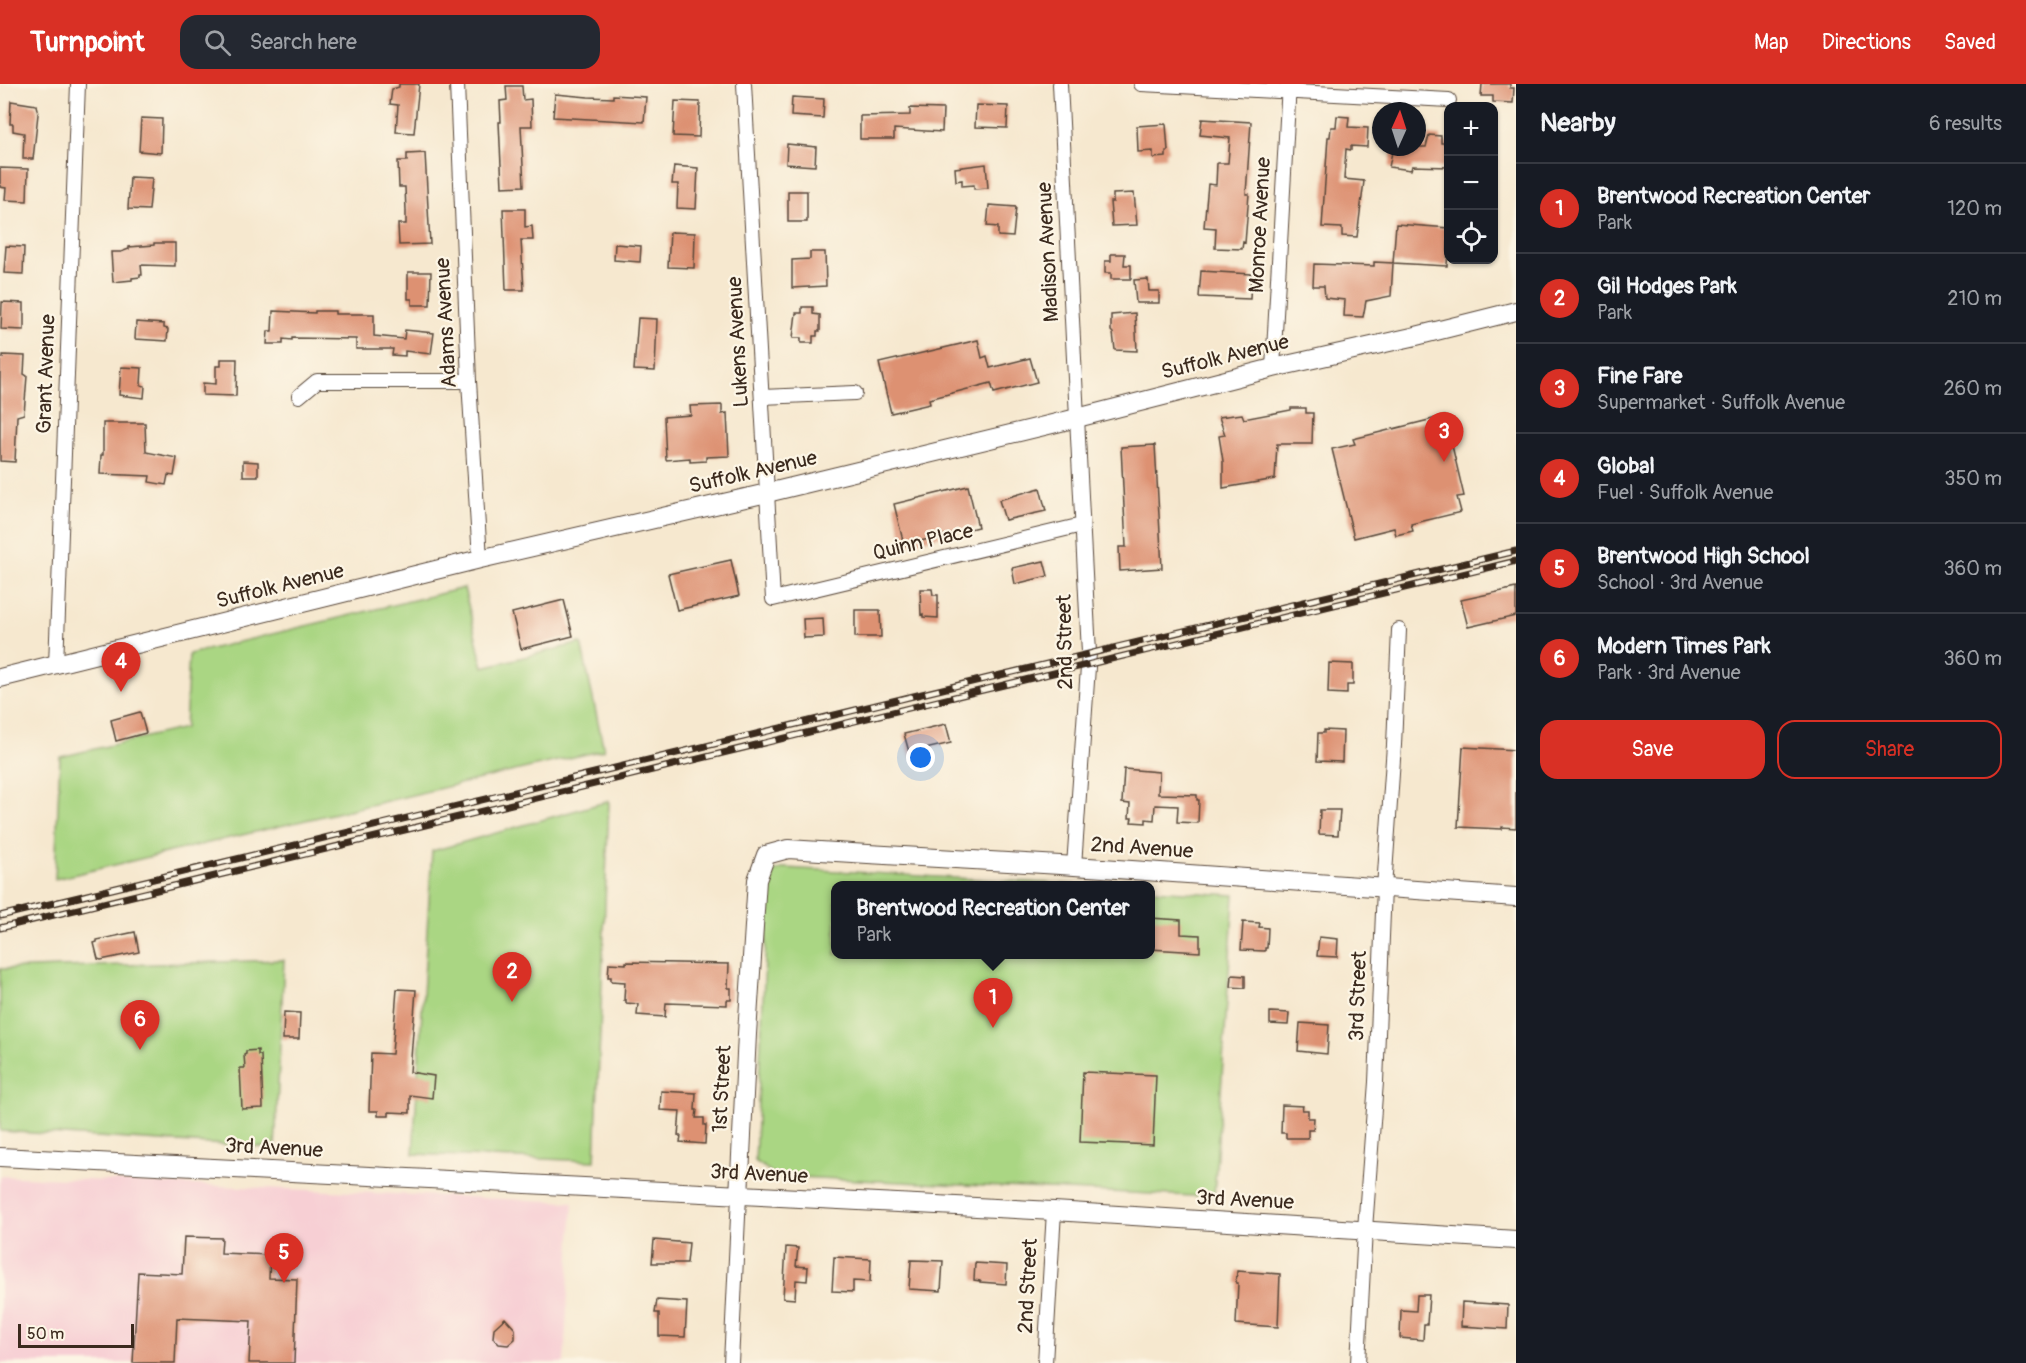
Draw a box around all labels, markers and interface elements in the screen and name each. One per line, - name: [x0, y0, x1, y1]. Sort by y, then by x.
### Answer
- search box: [180, 15, 600, 69]
- text: Turnpoint: [30, 25, 144, 60]
- icon: search: [201, 26, 234, 59]
- text: Search here: [249, 28, 357, 56]
- text: Map: [1754, 29, 1789, 56]
- text: Directions: [1822, 29, 1911, 56]
- text: Saved: [1944, 29, 1996, 56]
- north arrow: [1372, 102, 1426, 156]
- map controls: [1444, 102, 1498, 264]
- button: +: [1444, 102, 1498, 156]
- text: Nearby: [1540, 107, 1616, 139]
- text: 6 results: [1929, 111, 2002, 136]
- street label: Monroe Avenue: [1243, 156, 1277, 294]
- button: −: [1444, 156, 1498, 210]
- street label: Madison Avenue: [1031, 181, 1065, 323]
- text: Brentwood Recreation Center: [1597, 182, 1870, 210]
- text: 1: [1556, 196, 1563, 221]
- text: 120 m: [1947, 196, 2002, 221]
- button: locate: [1444, 210, 1498, 264]
- text: Park: [1597, 210, 1632, 235]
- street label: Adams Avenue: [429, 256, 463, 389]
- text: Gil Hodges Park: [1597, 272, 1737, 300]
- street label: Lukens Avenue: [721, 275, 755, 408]
- text: 2: [1554, 286, 1565, 311]
- text: 210 m: [1947, 286, 2002, 311]
- text: Park: [1597, 300, 1632, 325]
- street label: Grant Avenue: [30, 313, 62, 434]
- street label: Suffolk Avenue: [1158, 328, 1292, 386]
- text: Fine Fare: [1597, 362, 1682, 390]
- text: 3: [1554, 376, 1565, 401]
- text: 260 m: [1943, 376, 2002, 401]
- text: Supermarket · Suffolk Avenue: [1597, 390, 1845, 415]
- pin: 3: [1424, 412, 1464, 462]
- street label: Suffolk Avenue: [686, 444, 820, 500]
- text: Global: [1597, 452, 1655, 480]
- text: 4: [1554, 466, 1565, 491]
- text: 350 m: [1944, 466, 2002, 491]
- text: Fuel · Suffolk Avenue: [1597, 480, 1773, 505]
- street label: Quinn Place: [870, 517, 977, 567]
- text: Brentwood High School: [1597, 542, 1810, 570]
- text: 5: [1554, 556, 1565, 581]
- text: 360 m: [1943, 556, 2002, 581]
- street label: Suffolk Avenue: [213, 557, 347, 615]
- text: School · 3rd Avenue: [1597, 570, 1763, 595]
- street label: 2nd Street: [1051, 594, 1079, 690]
- text: Modern Times Park: [1597, 632, 1771, 660]
- pin: 4: [102, 642, 140, 692]
- text: 6: [1554, 646, 1565, 671]
- text: 360 m: [1943, 646, 2002, 671]
- text: Park · 3rd Avenue: [1597, 660, 1741, 685]
- button: Save: [1540, 720, 1765, 779]
- button: Share: [1777, 720, 2002, 779]
- your location: [906, 743, 935, 772]
- street label: 2nd Avenue: [1090, 831, 1195, 865]
- popup: [831, 881, 1155, 959]
- text: Brentwood Recreation Center: [856, 894, 1130, 922]
- text: Park: [856, 922, 891, 947]
- street label: 3rd Street: [1343, 950, 1373, 1042]
- pin: 2: [492, 952, 532, 1002]
- pin: 1: [974, 978, 1012, 1028]
- pin: 6: [120, 1000, 160, 1050]
- street label: 1st Street: [706, 1044, 738, 1133]
- street label: 3rd Avenue: [224, 1132, 324, 1164]
- street label: 3rd Avenue: [709, 1158, 809, 1190]
- street label: 3rd Avenue: [1195, 1184, 1295, 1216]
- pin: 5: [264, 1234, 304, 1283]
- street label: 2nd Street: [1012, 1237, 1044, 1334]
- scale bar: [18, 1321, 134, 1348]
- text: 50 m: [27, 1324, 64, 1344]

